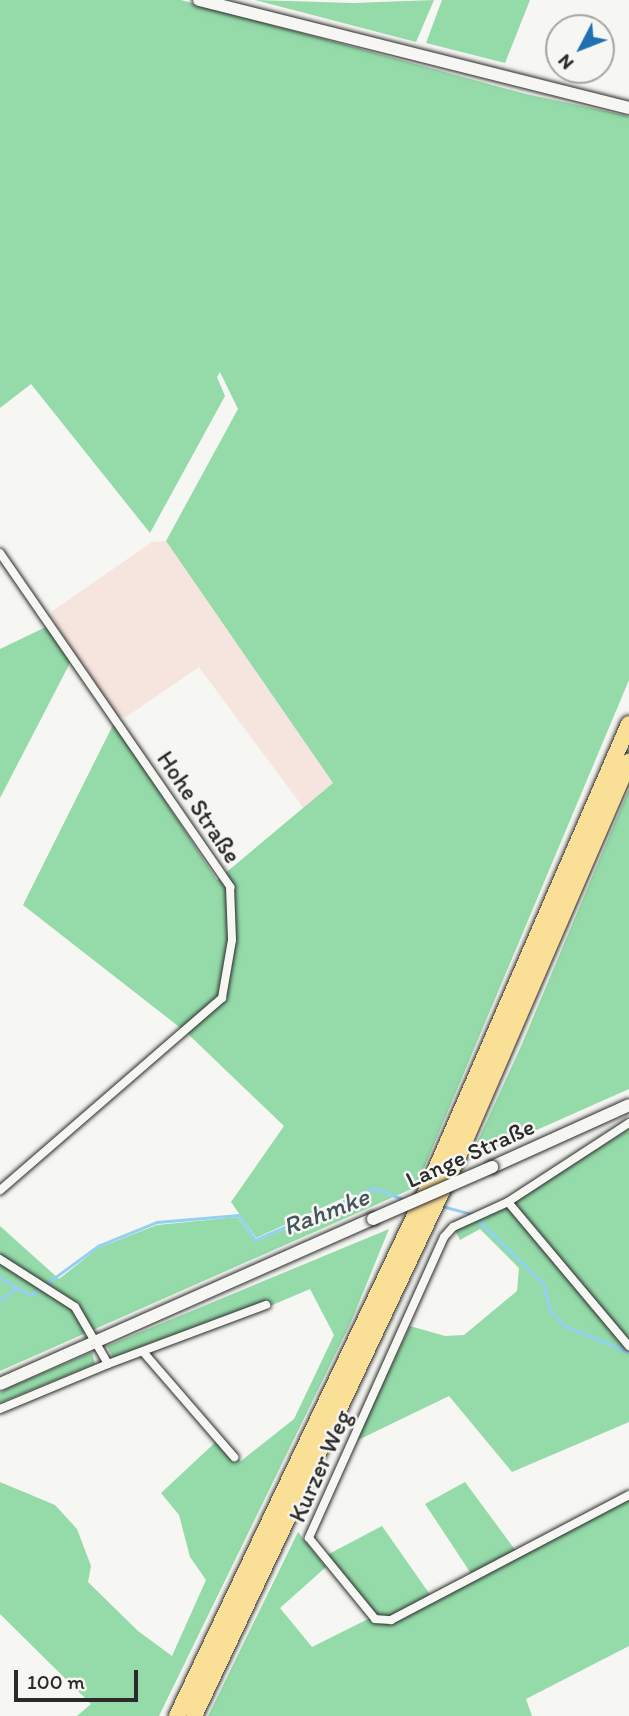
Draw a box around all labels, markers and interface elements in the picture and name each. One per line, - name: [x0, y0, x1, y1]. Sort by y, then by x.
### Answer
- north arrow: [545, 14, 615, 84]
- text: N: [553, 50, 578, 75]
- street label: Hohe Straße: [151, 746, 247, 868]
- street label: Lange Straße: [401, 1112, 539, 1194]
- water label: Rahmke: [278, 1181, 374, 1243]
- street label: Kurzer Weg: [283, 1406, 357, 1526]
- scale bar: [18, 1656, 142, 1700]
- text: 100 m: [27, 1669, 85, 1694]

